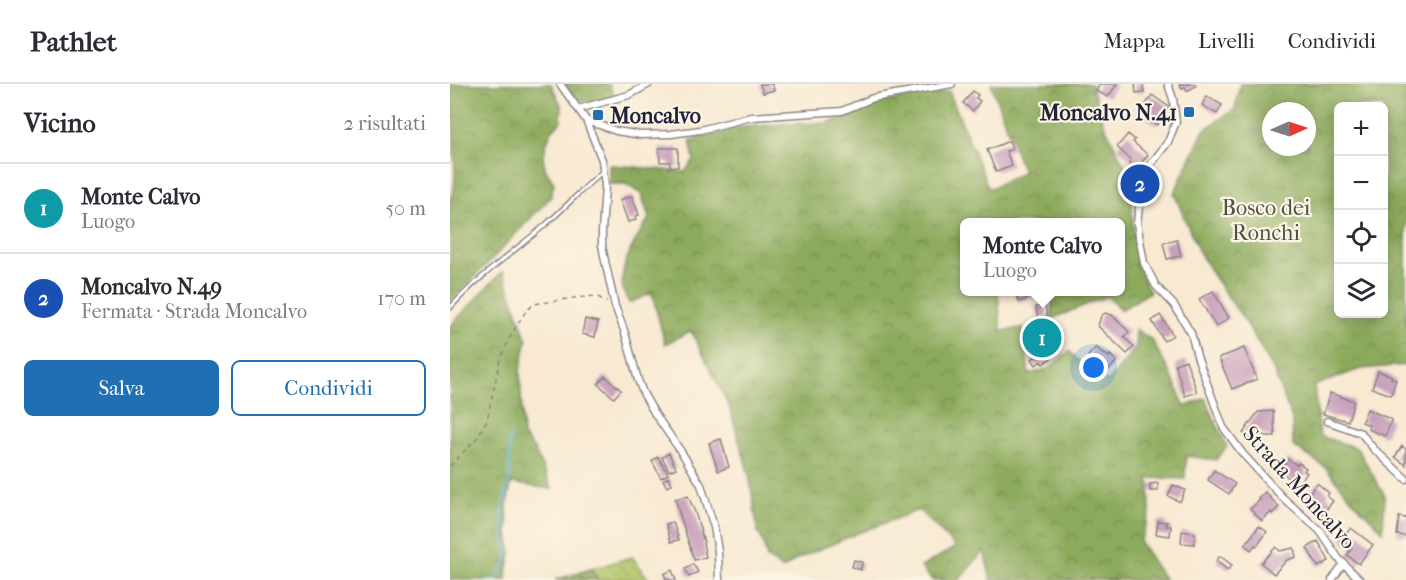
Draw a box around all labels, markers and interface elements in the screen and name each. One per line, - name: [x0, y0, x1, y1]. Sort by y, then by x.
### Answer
- text: Pathlet: [30, 25, 117, 58]
- text: Mappa: [1104, 29, 1165, 53]
- text: Livelli: [1198, 29, 1255, 53]
- text: Condividi: [1288, 29, 1376, 53]
- place label: Moncalvo N.41: [1039, 100, 1177, 126]
- north arrow: [1262, 102, 1316, 156]
- map controls: [1334, 102, 1388, 318]
- button: +: [1334, 102, 1388, 156]
- place label: Moncalvo: [609, 103, 701, 129]
- marker: Moncalvo N.41: [1182, 105, 1196, 119]
- text: Vicino: [24, 108, 96, 139]
- marker: Moncalvo: [591, 108, 605, 122]
- text: 2 risultati: [343, 112, 426, 135]
- button: −: [1334, 156, 1388, 210]
- pin: 2: [1120, 162, 1160, 206]
- text: Monte Calvo: [81, 184, 200, 210]
- park label: Bosco dei Ronchi: [1222, 195, 1311, 246]
- text: 1: [40, 197, 47, 220]
- text: 50 m: [385, 197, 426, 220]
- text: Luogo: [81, 210, 135, 233]
- button: locate: [1334, 210, 1388, 264]
- popup: [960, 218, 1125, 296]
- text: Monte Calvo: [983, 233, 1102, 259]
- text: Luogo: [983, 259, 1037, 282]
- button: layers: [1334, 264, 1388, 318]
- text: Moncalvo N.49: [81, 274, 222, 300]
- text: 2: [38, 287, 49, 310]
- text: 170 m: [377, 287, 426, 310]
- text: Fermata · Strada Moncalvo: [81, 300, 307, 323]
- pin: 1: [1022, 316, 1062, 360]
- your location: [1079, 353, 1108, 382]
- button: Salva: [24, 360, 219, 416]
- button: Condividi: [231, 360, 426, 416]
- street label: Strada Moncalvo: [1237, 421, 1361, 555]

